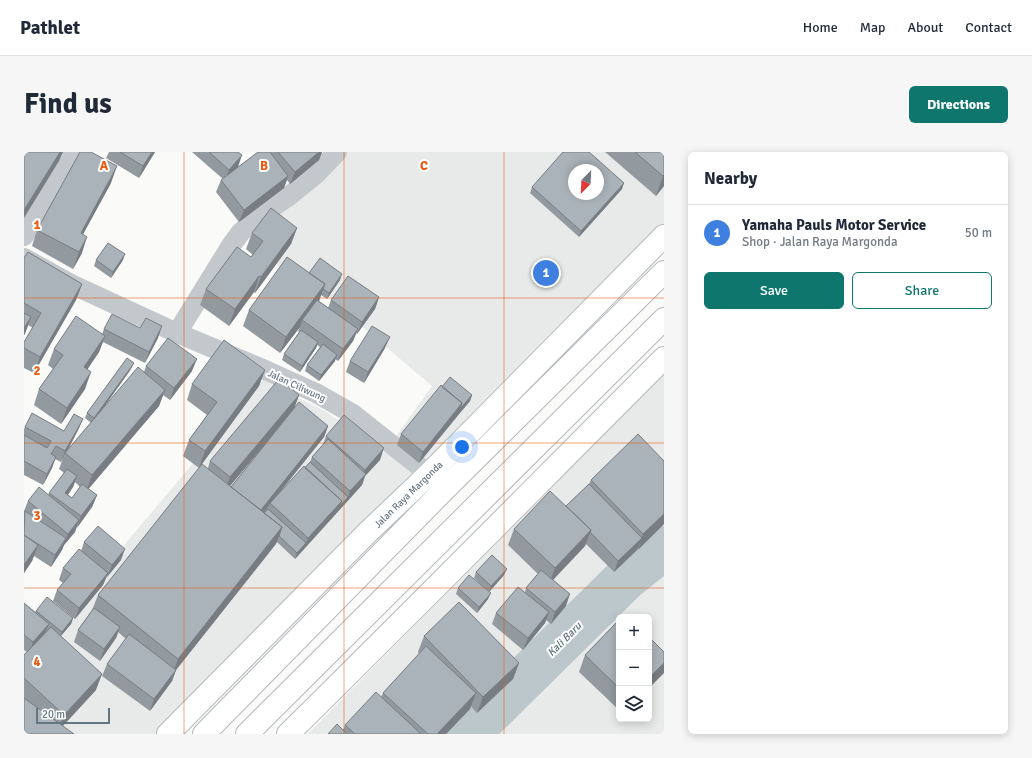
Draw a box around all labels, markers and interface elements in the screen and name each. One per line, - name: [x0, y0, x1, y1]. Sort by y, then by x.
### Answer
- text: Pathlet: [20, 16, 80, 40]
- text: Home: [803, 19, 838, 36]
- text: Map: [860, 19, 885, 36]
- text: About: [907, 19, 943, 36]
- text: Contact: [965, 19, 1012, 36]
- button: Directions: [909, 86, 1008, 123]
- text: Find us: [24, 87, 112, 121]
- text: A: [100, 158, 109, 174]
- text: B: [260, 158, 268, 174]
- text: C: [420, 158, 428, 174]
- north arrow: [568, 164, 604, 200]
- text: Nearby: [704, 168, 757, 189]
- text: Yamaha Pauls Motor Service: [742, 216, 926, 234]
- text: 1: [33, 217, 41, 233]
- text: 1: [713, 225, 721, 241]
- text: 50 m: [965, 225, 992, 241]
- text: Shop · Jalan Raya Margonda: [742, 234, 898, 250]
- pin: 1: [533, 258, 559, 288]
- button: Save: [704, 272, 844, 309]
- button: Share: [852, 272, 992, 309]
- text: 2: [33, 363, 41, 379]
- street label: Jalan Ciliwung: [266, 367, 328, 405]
- your location: [452, 437, 472, 457]
- street label: Jalan Raya Margonda: [372, 459, 445, 531]
- text: 3: [33, 508, 41, 524]
- map controls: [616, 614, 652, 722]
- button: +: [616, 614, 652, 650]
- water label: Kali Baru: [545, 619, 585, 659]
- button: −: [616, 650, 652, 686]
- text: 4: [33, 654, 41, 670]
- button: layers: [616, 686, 652, 722]
- scale bar: [36, 706, 110, 725]
- text: 20 m: [42, 708, 65, 721]

